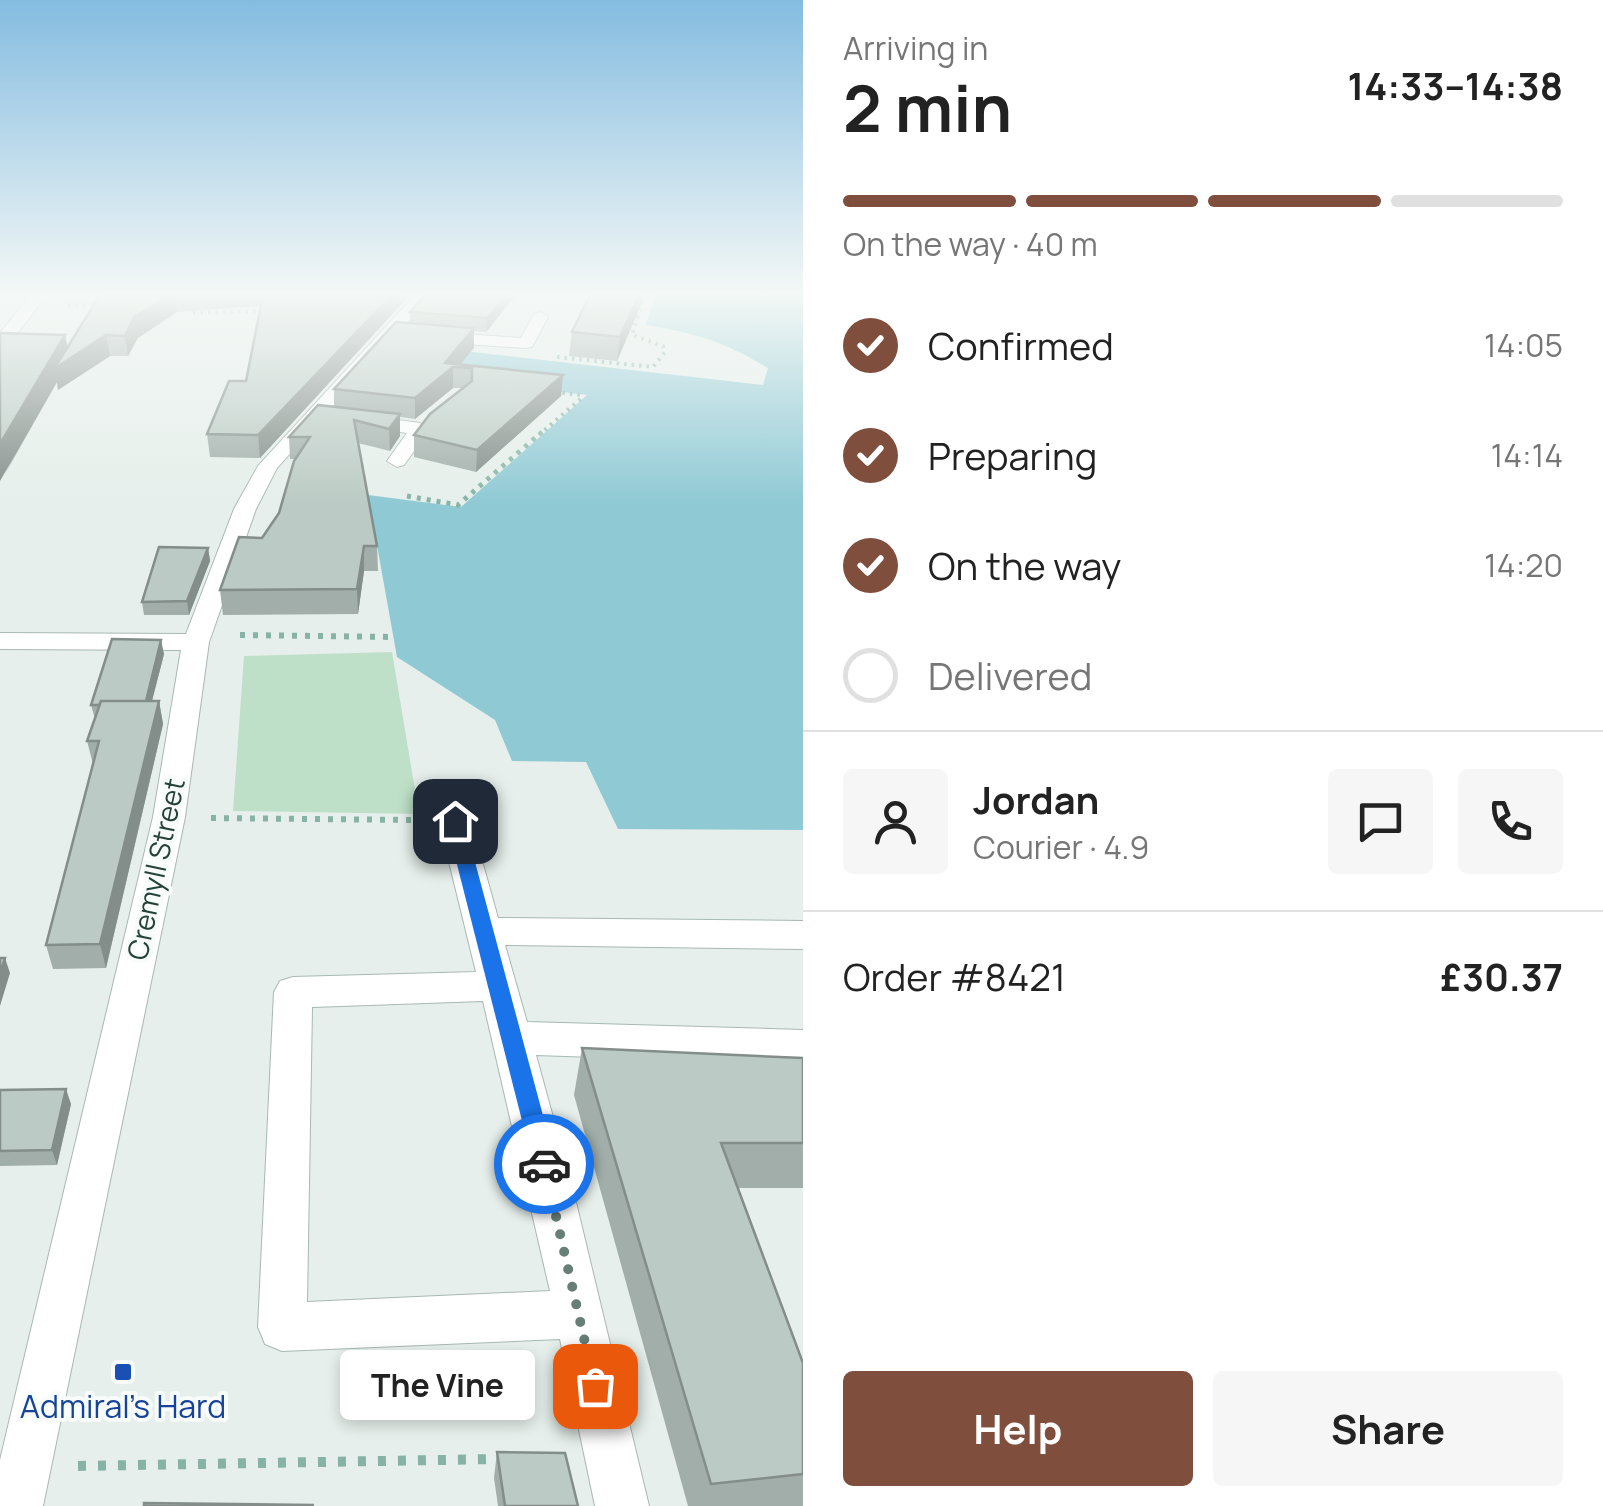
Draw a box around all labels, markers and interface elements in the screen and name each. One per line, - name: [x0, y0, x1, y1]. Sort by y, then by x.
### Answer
- text: Arriving in: [843, 26, 988, 70]
- text: 14:33–14:38: [1348, 59, 1563, 111]
- text: 2 min: [843, 63, 1012, 152]
- text: On the way · 40 m: [843, 222, 1098, 266]
- icon: check: [843, 318, 898, 373]
- text: Confirmed: [928, 319, 1114, 371]
- text: 14:05: [1484, 323, 1563, 367]
- icon: check: [843, 428, 898, 483]
- text: Preparing: [928, 429, 1097, 481]
- text: 14:14: [1491, 433, 1563, 477]
- icon: check: [843, 538, 898, 593]
- text: On the way: [928, 539, 1121, 591]
- text: 14:20: [1484, 543, 1563, 587]
- text: Delivered: [928, 649, 1092, 701]
- button: person: [843, 769, 948, 874]
- button: chat: [1328, 769, 1433, 874]
- button: phone: [1458, 769, 1563, 874]
- text: Jordan: [973, 773, 1099, 825]
- street label: Cremyll Street: [117, 775, 193, 963]
- pin: [413, 779, 498, 864]
- icon: home: [428, 794, 483, 849]
- text: Courier · 4.9: [973, 825, 1149, 869]
- text: Order #8421: [843, 950, 1066, 1002]
- text: £30.37: [1440, 950, 1563, 1002]
- courier: [494, 1114, 594, 1214]
- icon: car: [517, 1137, 572, 1192]
- pin: [553, 1344, 638, 1429]
- callout: The Vine: [340, 1351, 535, 1421]
- icon: bag: [568, 1359, 623, 1414]
- marker: Admiral's Hard: [112, 1361, 134, 1383]
- text: The Vine: [371, 1363, 504, 1407]
- button: Help: [843, 1371, 1193, 1486]
- button: Share: [1213, 1371, 1563, 1486]
- place label: Admiral's Hard: [20, 1384, 226, 1428]

